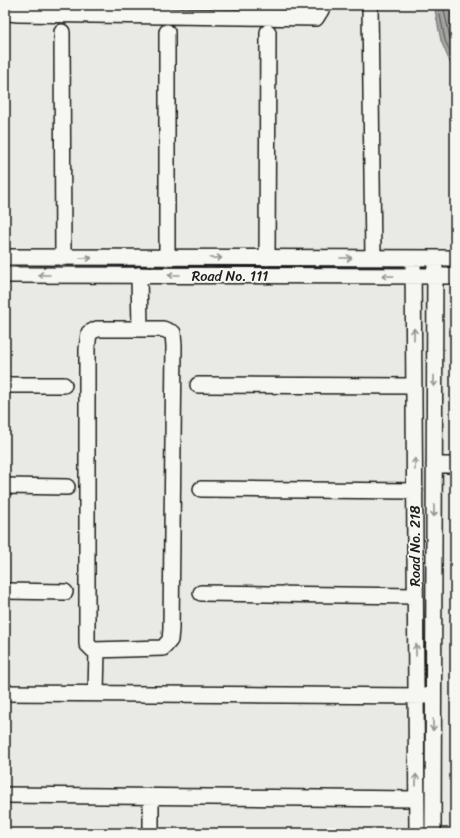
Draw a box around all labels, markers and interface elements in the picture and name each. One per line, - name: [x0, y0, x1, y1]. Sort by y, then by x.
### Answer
- one-way arrow: [79, 254, 92, 262]
- one-way arrow: [209, 254, 222, 262]
- one-way arrow: [339, 254, 352, 262]
- street label: Road No. 111: [192, 264, 268, 289]
- one-way arrow: [38, 271, 51, 279]
- one-way arrow: [168, 271, 181, 279]
- one-way arrow: [382, 272, 395, 280]
- one-way arrow: [410, 328, 418, 341]
- one-way arrow: [430, 374, 438, 387]
- one-way arrow: [411, 458, 418, 471]
- one-way arrow: [430, 504, 438, 517]
- street label: Road No. 218: [403, 505, 428, 586]
- one-way arrow: [412, 644, 420, 657]
- one-way arrow: [429, 718, 437, 731]
- one-way arrow: [412, 774, 420, 787]

